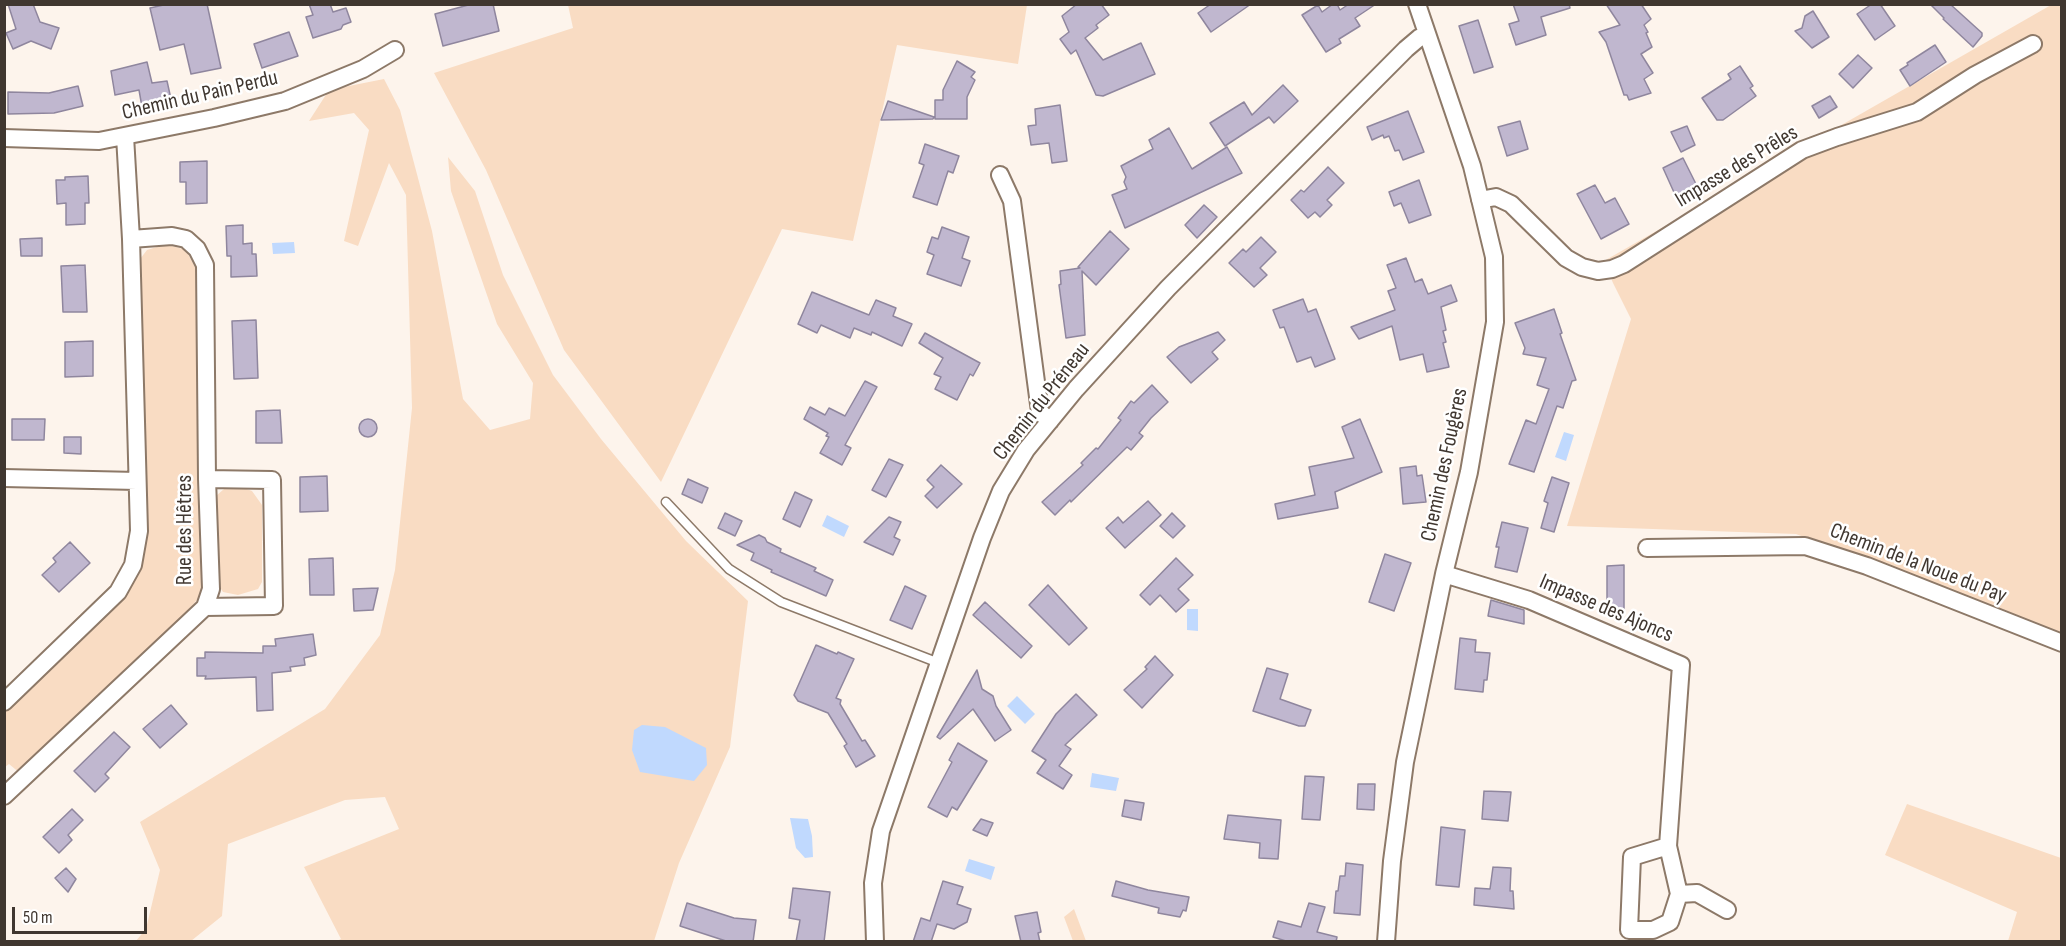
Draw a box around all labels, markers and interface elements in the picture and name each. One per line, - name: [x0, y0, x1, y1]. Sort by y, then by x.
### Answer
- street label: Chemin du Pain Perdu: [120, 65, 280, 127]
- street label: Impasse des Prêles: [1671, 120, 1803, 214]
- street label: Chemin du Préneau: [988, 338, 1096, 466]
- street label: Chemin des Fougères: [1416, 386, 1474, 544]
- street label: Rue des Hêtres: [172, 475, 198, 585]
- street label: Chemin de la Noue du Pay: [1826, 518, 2010, 610]
- street label: Impasse des Ajoncs: [1535, 569, 1677, 649]
- scale bar: [15, 895, 150, 933]
- text: 50 m: [23, 907, 53, 928]

